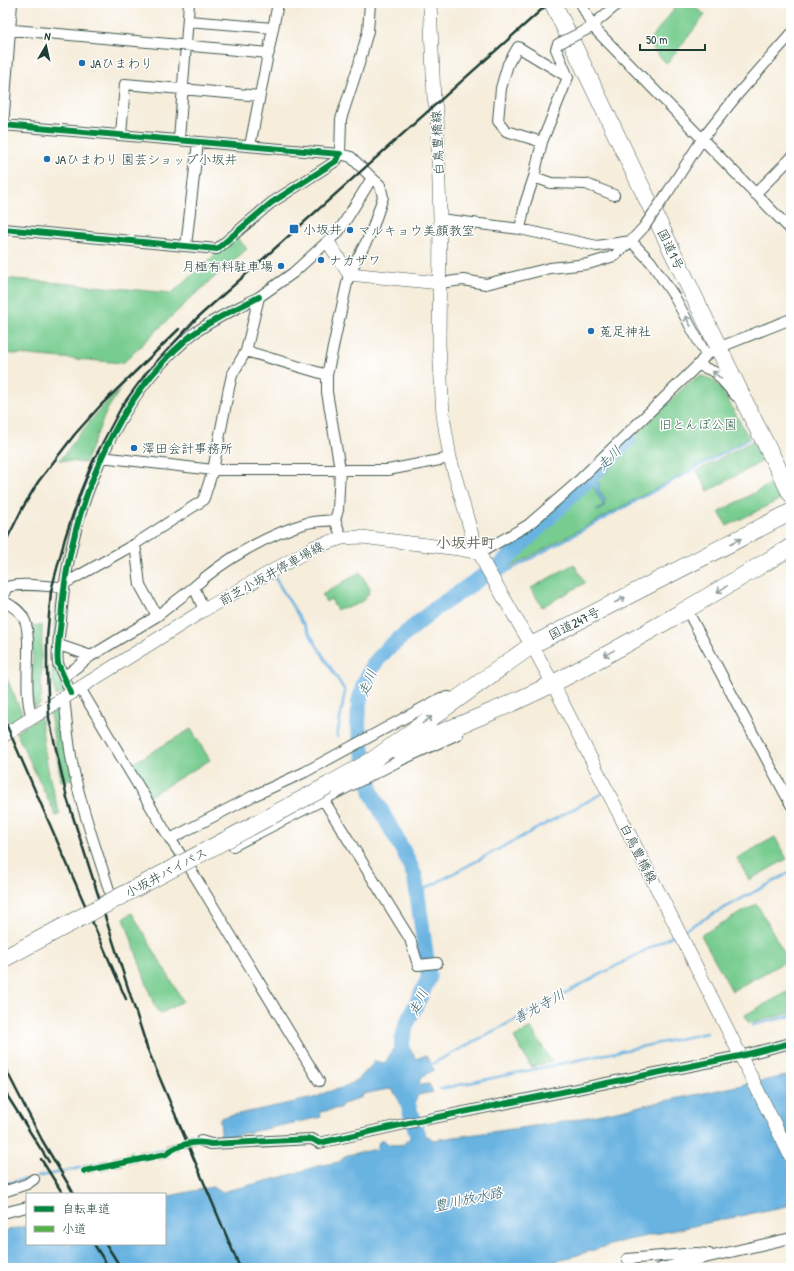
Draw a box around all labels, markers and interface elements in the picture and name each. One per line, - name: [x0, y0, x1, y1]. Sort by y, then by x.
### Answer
- north arrow: [26, 26, 66, 66]
- scale bar: [640, 26, 705, 52]
- text: N: [44, 29, 52, 44]
- text: 50 m: [646, 31, 667, 48]
- place label: JAひまわり: [90, 54, 153, 72]
- marker: JAひまわり: [77, 58, 87, 68]
- street label: 白鳥豊橋線: [426, 109, 448, 176]
- place label: JAひまわり 園芸ショップ小坂井: [55, 150, 238, 168]
- marker: JAひまわり 園芸ショップ小坂井: [42, 154, 52, 164]
- place label: 小坂井: [303, 220, 342, 238]
- place label: マルキョウ美顔教室: [358, 221, 475, 239]
- marker: 小坂井: [288, 223, 300, 235]
- marker: マルキョウ美顔教室: [345, 225, 355, 235]
- street label: 国道1号: [653, 225, 689, 273]
- place label: ナカザワ: [329, 251, 381, 269]
- marker: ナカザワ: [316, 255, 326, 265]
- place label: 月極有料駐車場: [182, 257, 273, 275]
- marker: 月極有料駐車場: [276, 261, 286, 271]
- one-way arrow: [683, 315, 691, 327]
- place label: 菟足神社: [599, 322, 651, 340]
- marker: 菟足神社: [586, 326, 596, 336]
- one-way arrow: [712, 371, 722, 380]
- park label: 旧とんぼ公園: [659, 415, 737, 433]
- place label: 澤田会計事務所: [142, 439, 233, 457]
- water label: 走川: [592, 441, 625, 474]
- marker: 澤田会計事務所: [129, 443, 139, 453]
- district label: 小坂井町: [436, 532, 496, 553]
- street label: 前芝小坂井停車場線: [215, 536, 327, 609]
- one-way arrow: [730, 537, 742, 544]
- one-way arrow: [716, 586, 728, 594]
- one-way arrow: [614, 596, 626, 603]
- street label: 国道247号: [545, 602, 603, 644]
- one-way arrow: [603, 650, 615, 657]
- water label: 走川: [352, 666, 381, 699]
- one-way arrow: [422, 716, 433, 724]
- street label: 白鳥豊橋線: [616, 820, 662, 887]
- street label: 小坂井バイパス: [122, 843, 210, 901]
- water label: 善光寺川: [510, 984, 568, 1027]
- water label: 走川: [403, 985, 432, 1019]
- water label: 豊川放水路: [432, 1182, 505, 1215]
- legend: [26, 1193, 166, 1245]
- text: 自転車道: [62, 1200, 110, 1217]
- text: 小道: [62, 1220, 86, 1237]

